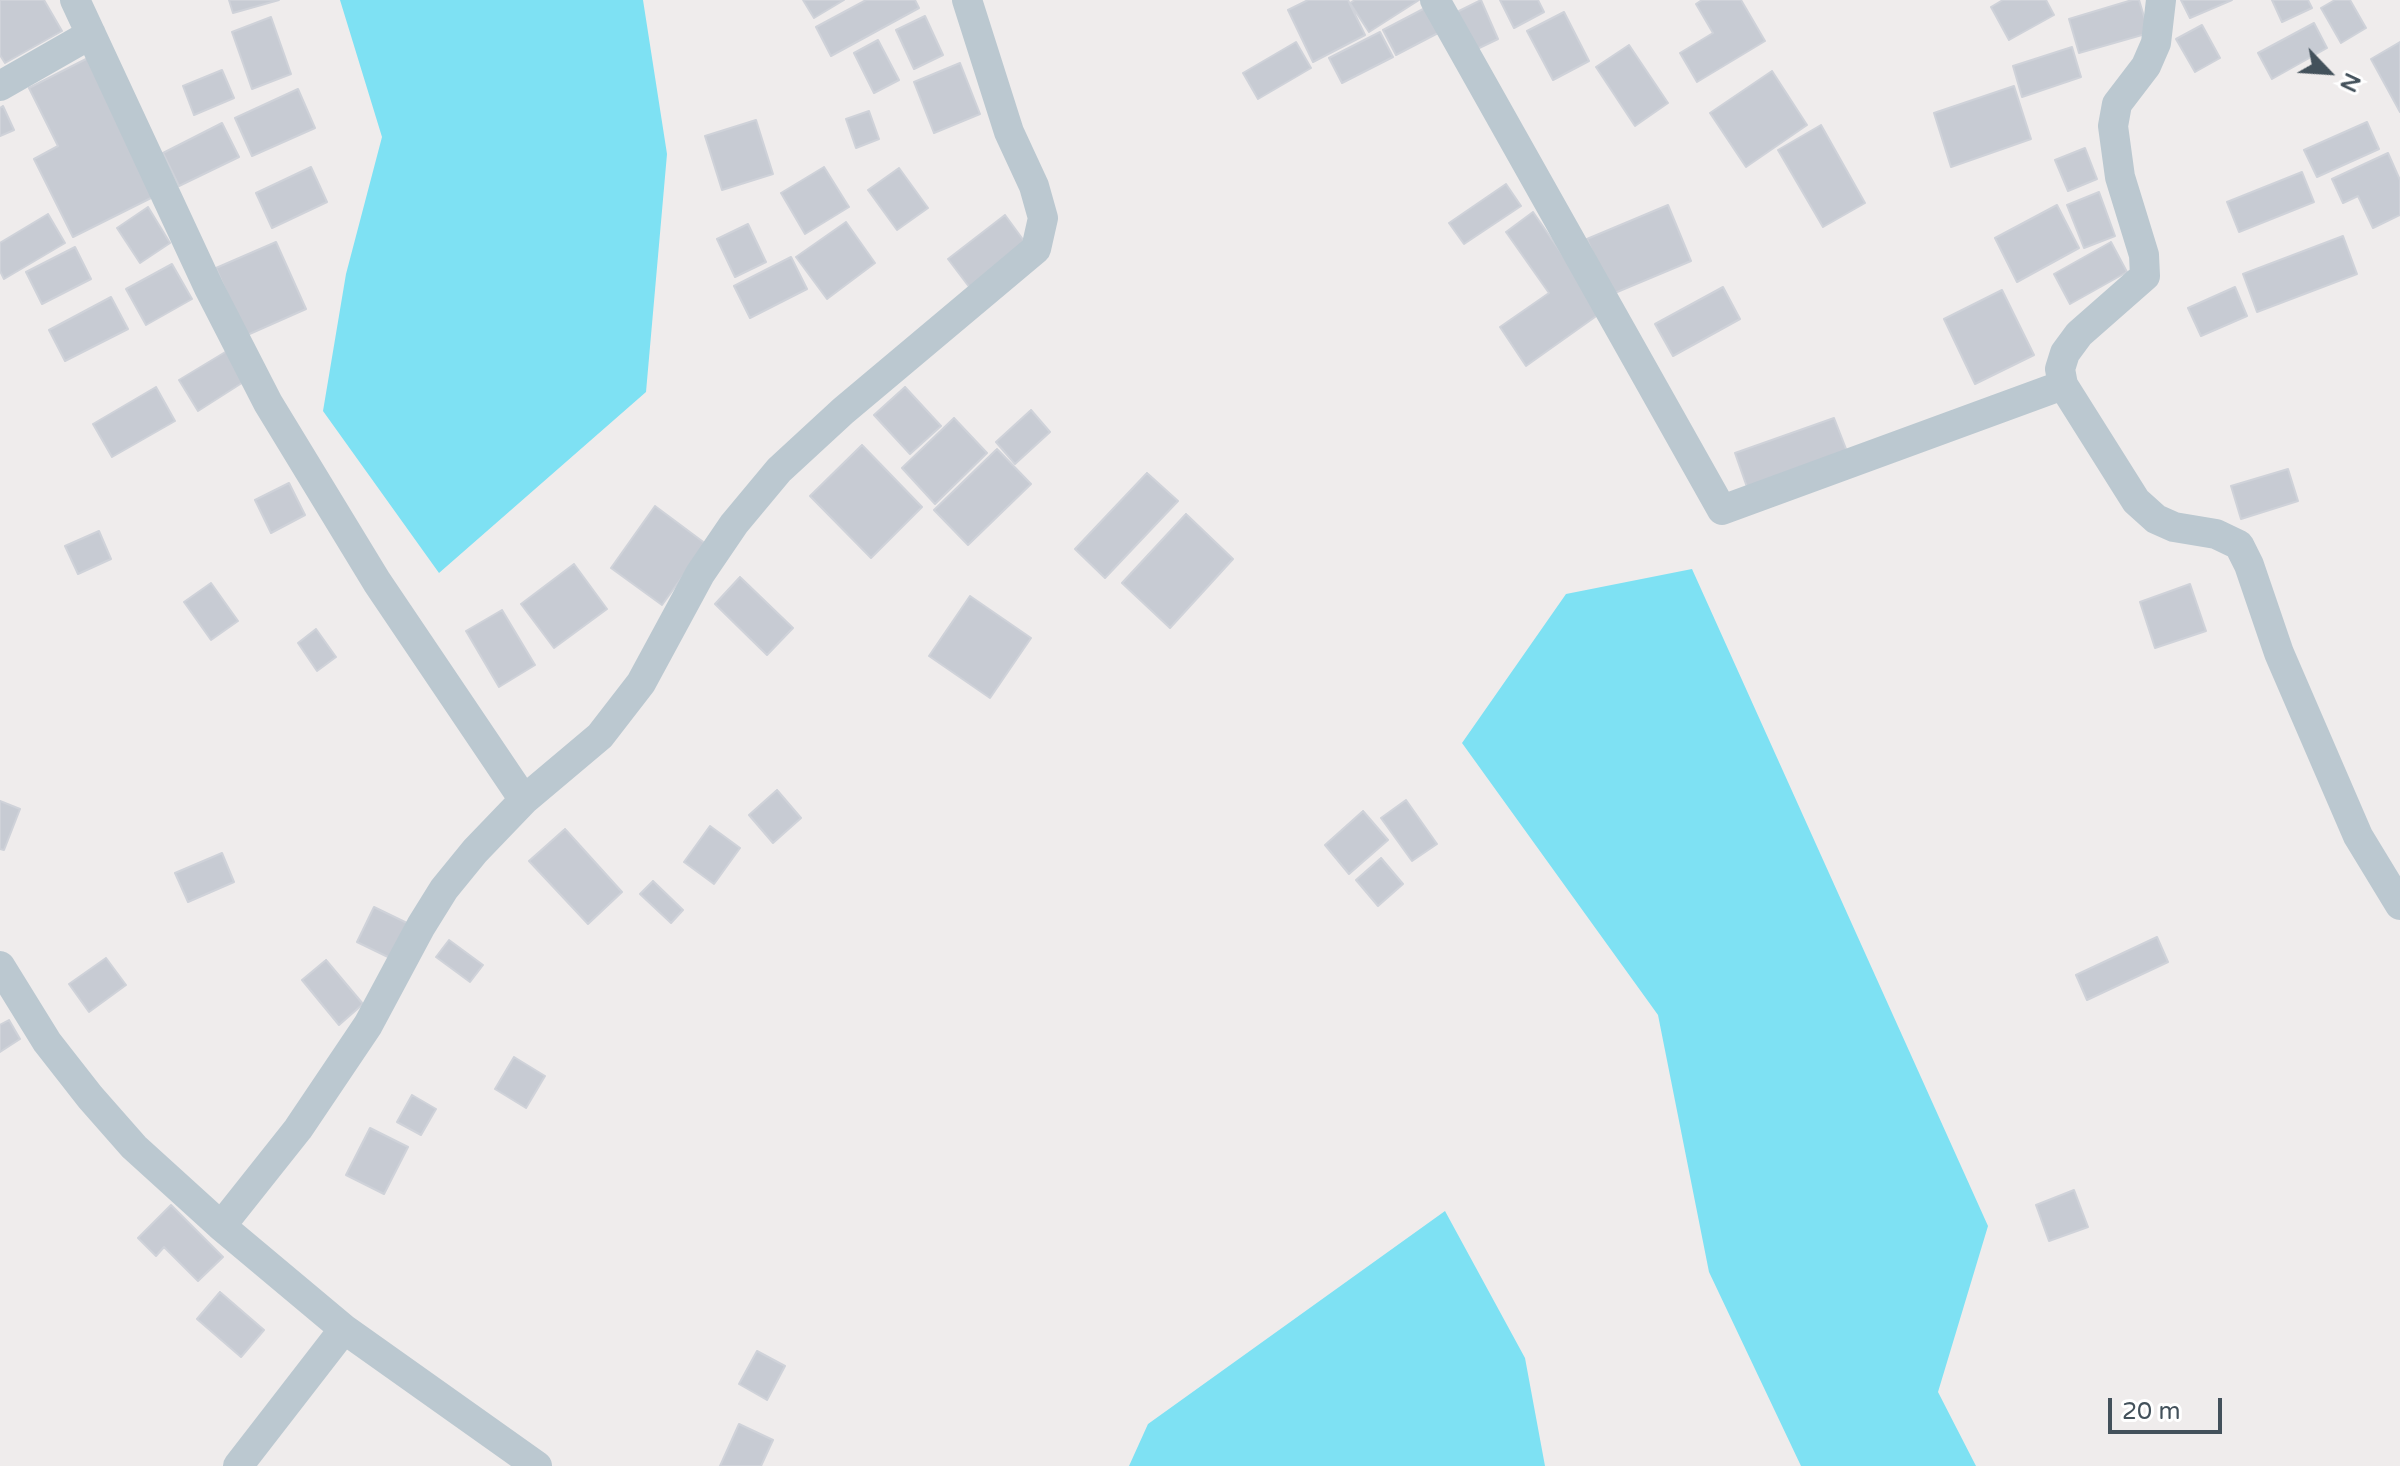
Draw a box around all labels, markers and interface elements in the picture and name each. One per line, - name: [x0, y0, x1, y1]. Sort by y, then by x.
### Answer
- north arrow: [2288, 32, 2368, 112]
- text: N: [2334, 69, 2365, 96]
- scale bar: [2112, 1382, 2226, 1432]
- text: 20 m: [2122, 1397, 2180, 1426]

